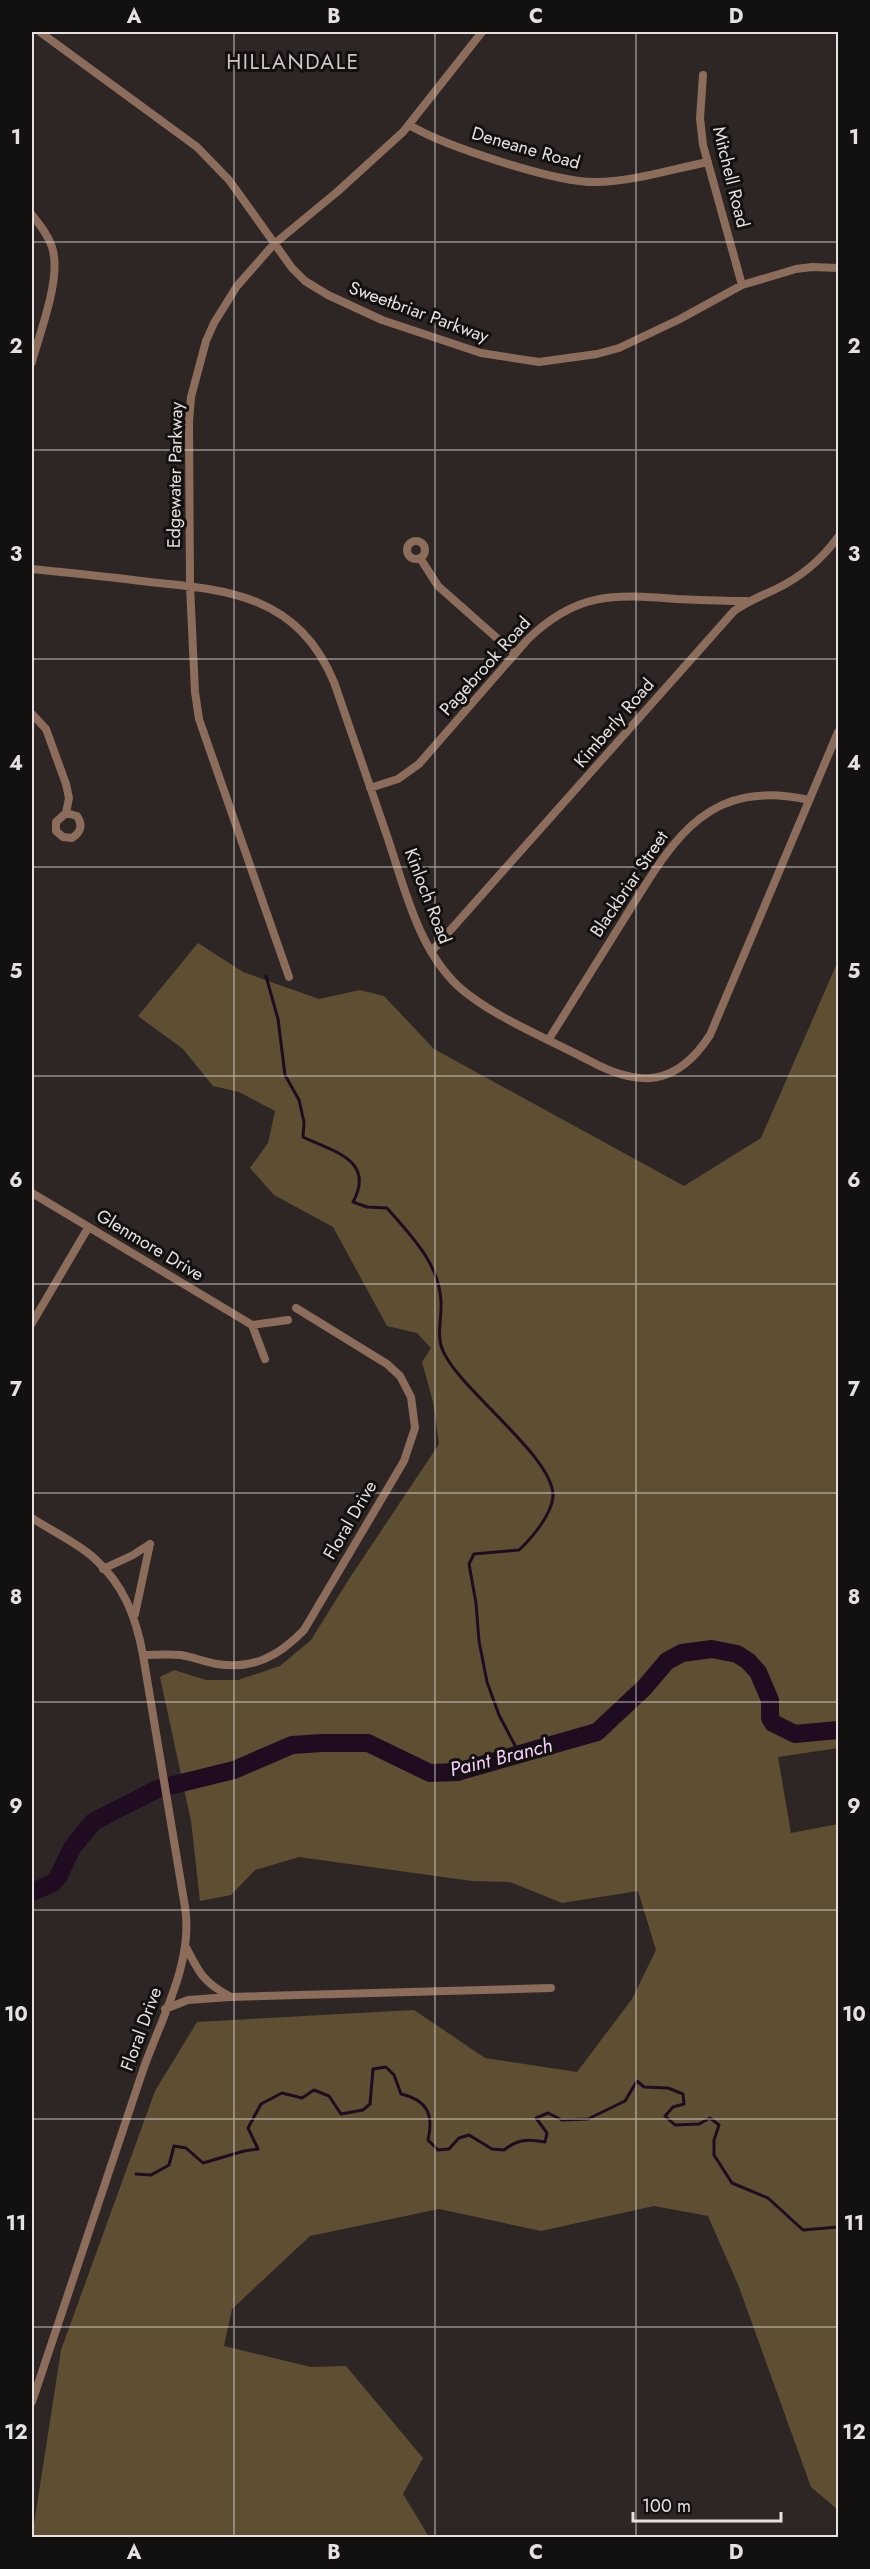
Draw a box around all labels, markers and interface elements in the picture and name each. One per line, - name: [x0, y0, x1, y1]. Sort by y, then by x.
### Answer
- text: A: [126, 2, 142, 31]
- text: B: [327, 2, 341, 31]
- text: C: [529, 2, 543, 31]
- text: D: [729, 2, 743, 31]
- district label: HILLANDALE: [226, 47, 360, 77]
- street label: Deneane Road: [469, 120, 583, 176]
- text: 1: [11, 123, 21, 152]
- text: 1: [849, 123, 859, 152]
- street label: Mitchell Road: [706, 124, 756, 230]
- street label: Sweetbriar Parkway: [345, 275, 493, 349]
- text: 2: [9, 332, 23, 361]
- text: 2: [847, 332, 861, 361]
- street label: Edgewater Parkway: [161, 401, 189, 548]
- text: 3: [10, 540, 22, 569]
- text: 3: [848, 540, 860, 569]
- street label: Pagebrook Road: [433, 611, 537, 721]
- street label: Kimberly Road: [568, 673, 660, 773]
- text: 4: [9, 749, 23, 778]
- text: 4: [847, 749, 861, 778]
- street label: Blackbriar Street: [584, 825, 675, 943]
- street label: Kinloch Road: [398, 844, 458, 948]
- text: 5: [10, 957, 23, 986]
- text: 5: [848, 957, 861, 986]
- text: 6: [9, 1166, 23, 1195]
- text: 6: [847, 1166, 861, 1195]
- street label: Glenmore Drive: [91, 1203, 209, 1287]
- text: 7: [10, 1375, 23, 1404]
- text: 7: [848, 1375, 861, 1404]
- street label: Floral Drive: [317, 1476, 383, 1564]
- text: 8: [10, 1583, 22, 1612]
- text: 8: [848, 1583, 860, 1612]
- water label: Paint Branch: [447, 1731, 556, 1784]
- text: 9: [9, 1792, 23, 1821]
- text: 9: [847, 1792, 861, 1821]
- street label: Floral Drive: [114, 1984, 168, 2074]
- text: 10: [4, 2000, 28, 2029]
- text: 10: [842, 2000, 866, 2029]
- text: 11: [6, 2209, 26, 2238]
- text: 11: [844, 2209, 864, 2238]
- text: 12: [4, 2418, 28, 2447]
- text: 12: [842, 2418, 866, 2447]
- scale bar: [633, 2485, 782, 2523]
- text: 100 m: [642, 2493, 691, 2519]
- text: A: [126, 2538, 142, 2567]
- text: B: [327, 2538, 341, 2567]
- text: C: [529, 2538, 543, 2567]
- text: D: [729, 2538, 743, 2567]

